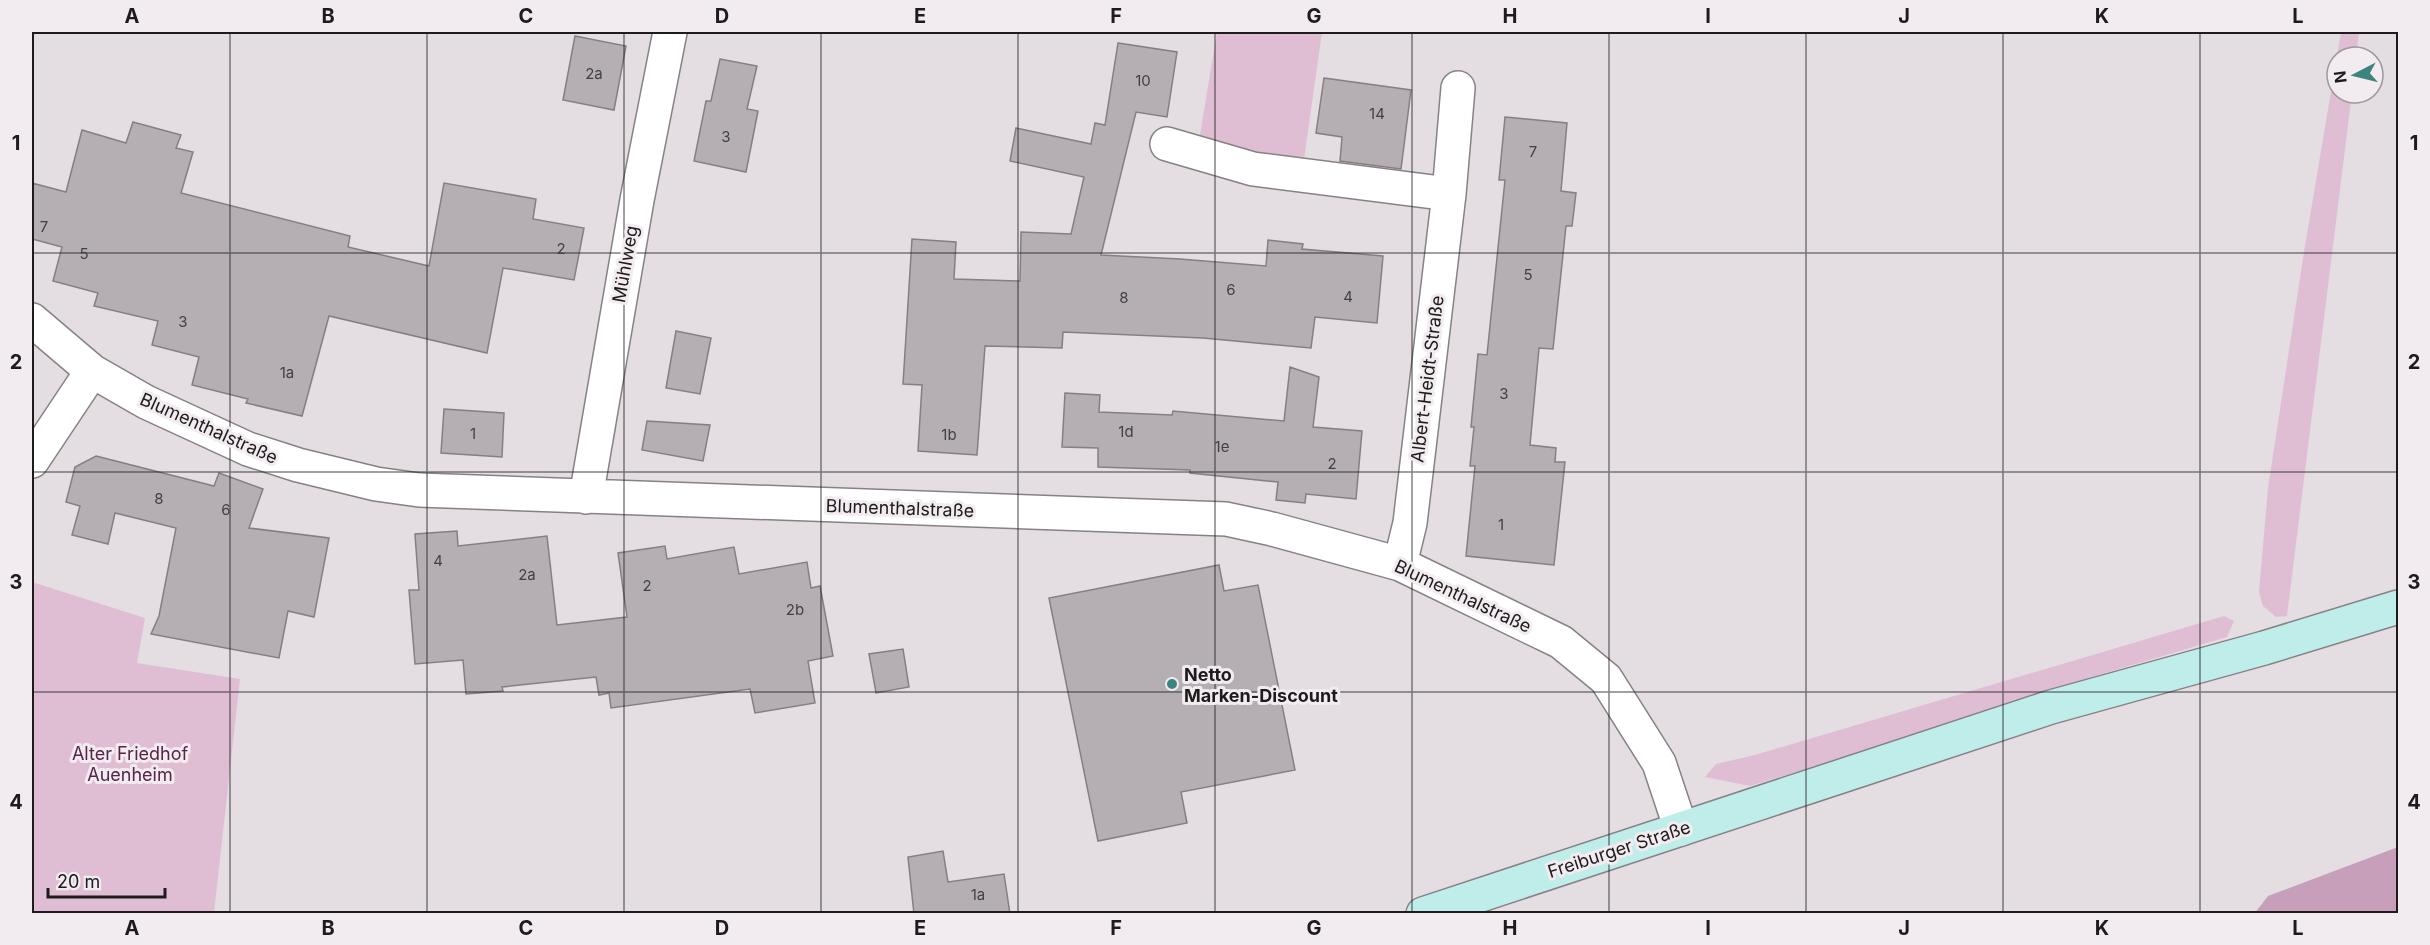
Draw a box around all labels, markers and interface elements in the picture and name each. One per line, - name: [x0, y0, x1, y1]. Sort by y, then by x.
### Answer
- text: A: [125, 4, 140, 28]
- text: B: [321, 4, 335, 28]
- text: C: [519, 4, 533, 28]
- text: D: [715, 4, 729, 28]
- text: E: [914, 4, 926, 28]
- text: F: [1110, 4, 1122, 28]
- text: G: [1306, 4, 1322, 28]
- text: H: [1503, 4, 1517, 28]
- text: I: [1705, 4, 1711, 28]
- text: J: [1898, 4, 1910, 28]
- text: K: [2095, 4, 2109, 28]
- text: L: [2292, 4, 2304, 28]
- north arrow: [2325, 45, 2385, 105]
- house number: 2a: [585, 64, 603, 83]
- text: N: [2329, 70, 2351, 84]
- house number: 10: [1135, 71, 1151, 90]
- house number: 14: [1369, 104, 1385, 123]
- house number: 3: [721, 127, 731, 146]
- text: 1: [12, 131, 20, 155]
- text: 1: [2410, 131, 2418, 155]
- house number: 7: [1529, 142, 1537, 161]
- house number: 7: [40, 217, 48, 236]
- street label: Mühlweg: [608, 224, 642, 304]
- house number: 2: [556, 239, 566, 258]
- house number: 5: [79, 244, 89, 263]
- house number: 5: [1523, 265, 1533, 284]
- house number: 6: [1226, 280, 1236, 299]
- house number: 4: [1343, 287, 1353, 306]
- house number: 8: [1119, 288, 1129, 307]
- street label: Albert-Heidt-Straße: [1406, 294, 1448, 464]
- house number: 3: [178, 312, 188, 331]
- text: 2: [10, 350, 22, 374]
- text: 2: [2408, 350, 2420, 374]
- house number: 1a: [280, 363, 294, 382]
- house number: 3: [1499, 384, 1509, 403]
- street label: Blumenthalstraße: [137, 388, 281, 468]
- house number: 1d: [1118, 422, 1134, 441]
- house number: 1: [470, 424, 476, 443]
- house number: 1b: [941, 425, 957, 444]
- house number: 1e: [1215, 437, 1229, 456]
- house number: 2: [1327, 454, 1337, 473]
- house number: 8: [154, 489, 164, 508]
- street label: Blumenthalstraße: [825, 495, 975, 521]
- house number: 6: [221, 500, 231, 519]
- house number: 1: [1498, 515, 1504, 534]
- house number: 4: [433, 551, 443, 570]
- street label: Blumenthalstraße: [1391, 555, 1535, 637]
- house number: 2a: [518, 565, 536, 584]
- text: 3: [10, 570, 22, 594]
- text: 3: [2408, 570, 2420, 594]
- house number: 2: [642, 576, 652, 595]
- house number: 2b: [786, 600, 804, 619]
- place label: Netto Marken-Discount: [1184, 664, 1338, 706]
- marker: Netto Marken-Discount: [1165, 677, 1179, 691]
- park label: Alter Friedhof Auenheim: [72, 743, 188, 785]
- text: 4: [9, 790, 23, 814]
- text: 4: [2407, 790, 2421, 814]
- street label: Freiburger Straße: [1545, 816, 1693, 882]
- scale bar: [48, 861, 165, 899]
- text: 20 m: [57, 871, 100, 892]
- house number: 1a: [971, 885, 985, 904]
- text: A: [125, 916, 140, 940]
- text: B: [321, 916, 335, 940]
- text: C: [519, 916, 533, 940]
- text: D: [715, 916, 729, 940]
- text: E: [914, 916, 926, 940]
- text: F: [1110, 916, 1122, 940]
- text: G: [1306, 916, 1322, 940]
- text: H: [1503, 916, 1517, 940]
- text: I: [1705, 916, 1711, 940]
- text: J: [1898, 916, 1910, 940]
- text: K: [2095, 916, 2109, 940]
- text: L: [2292, 916, 2304, 940]

